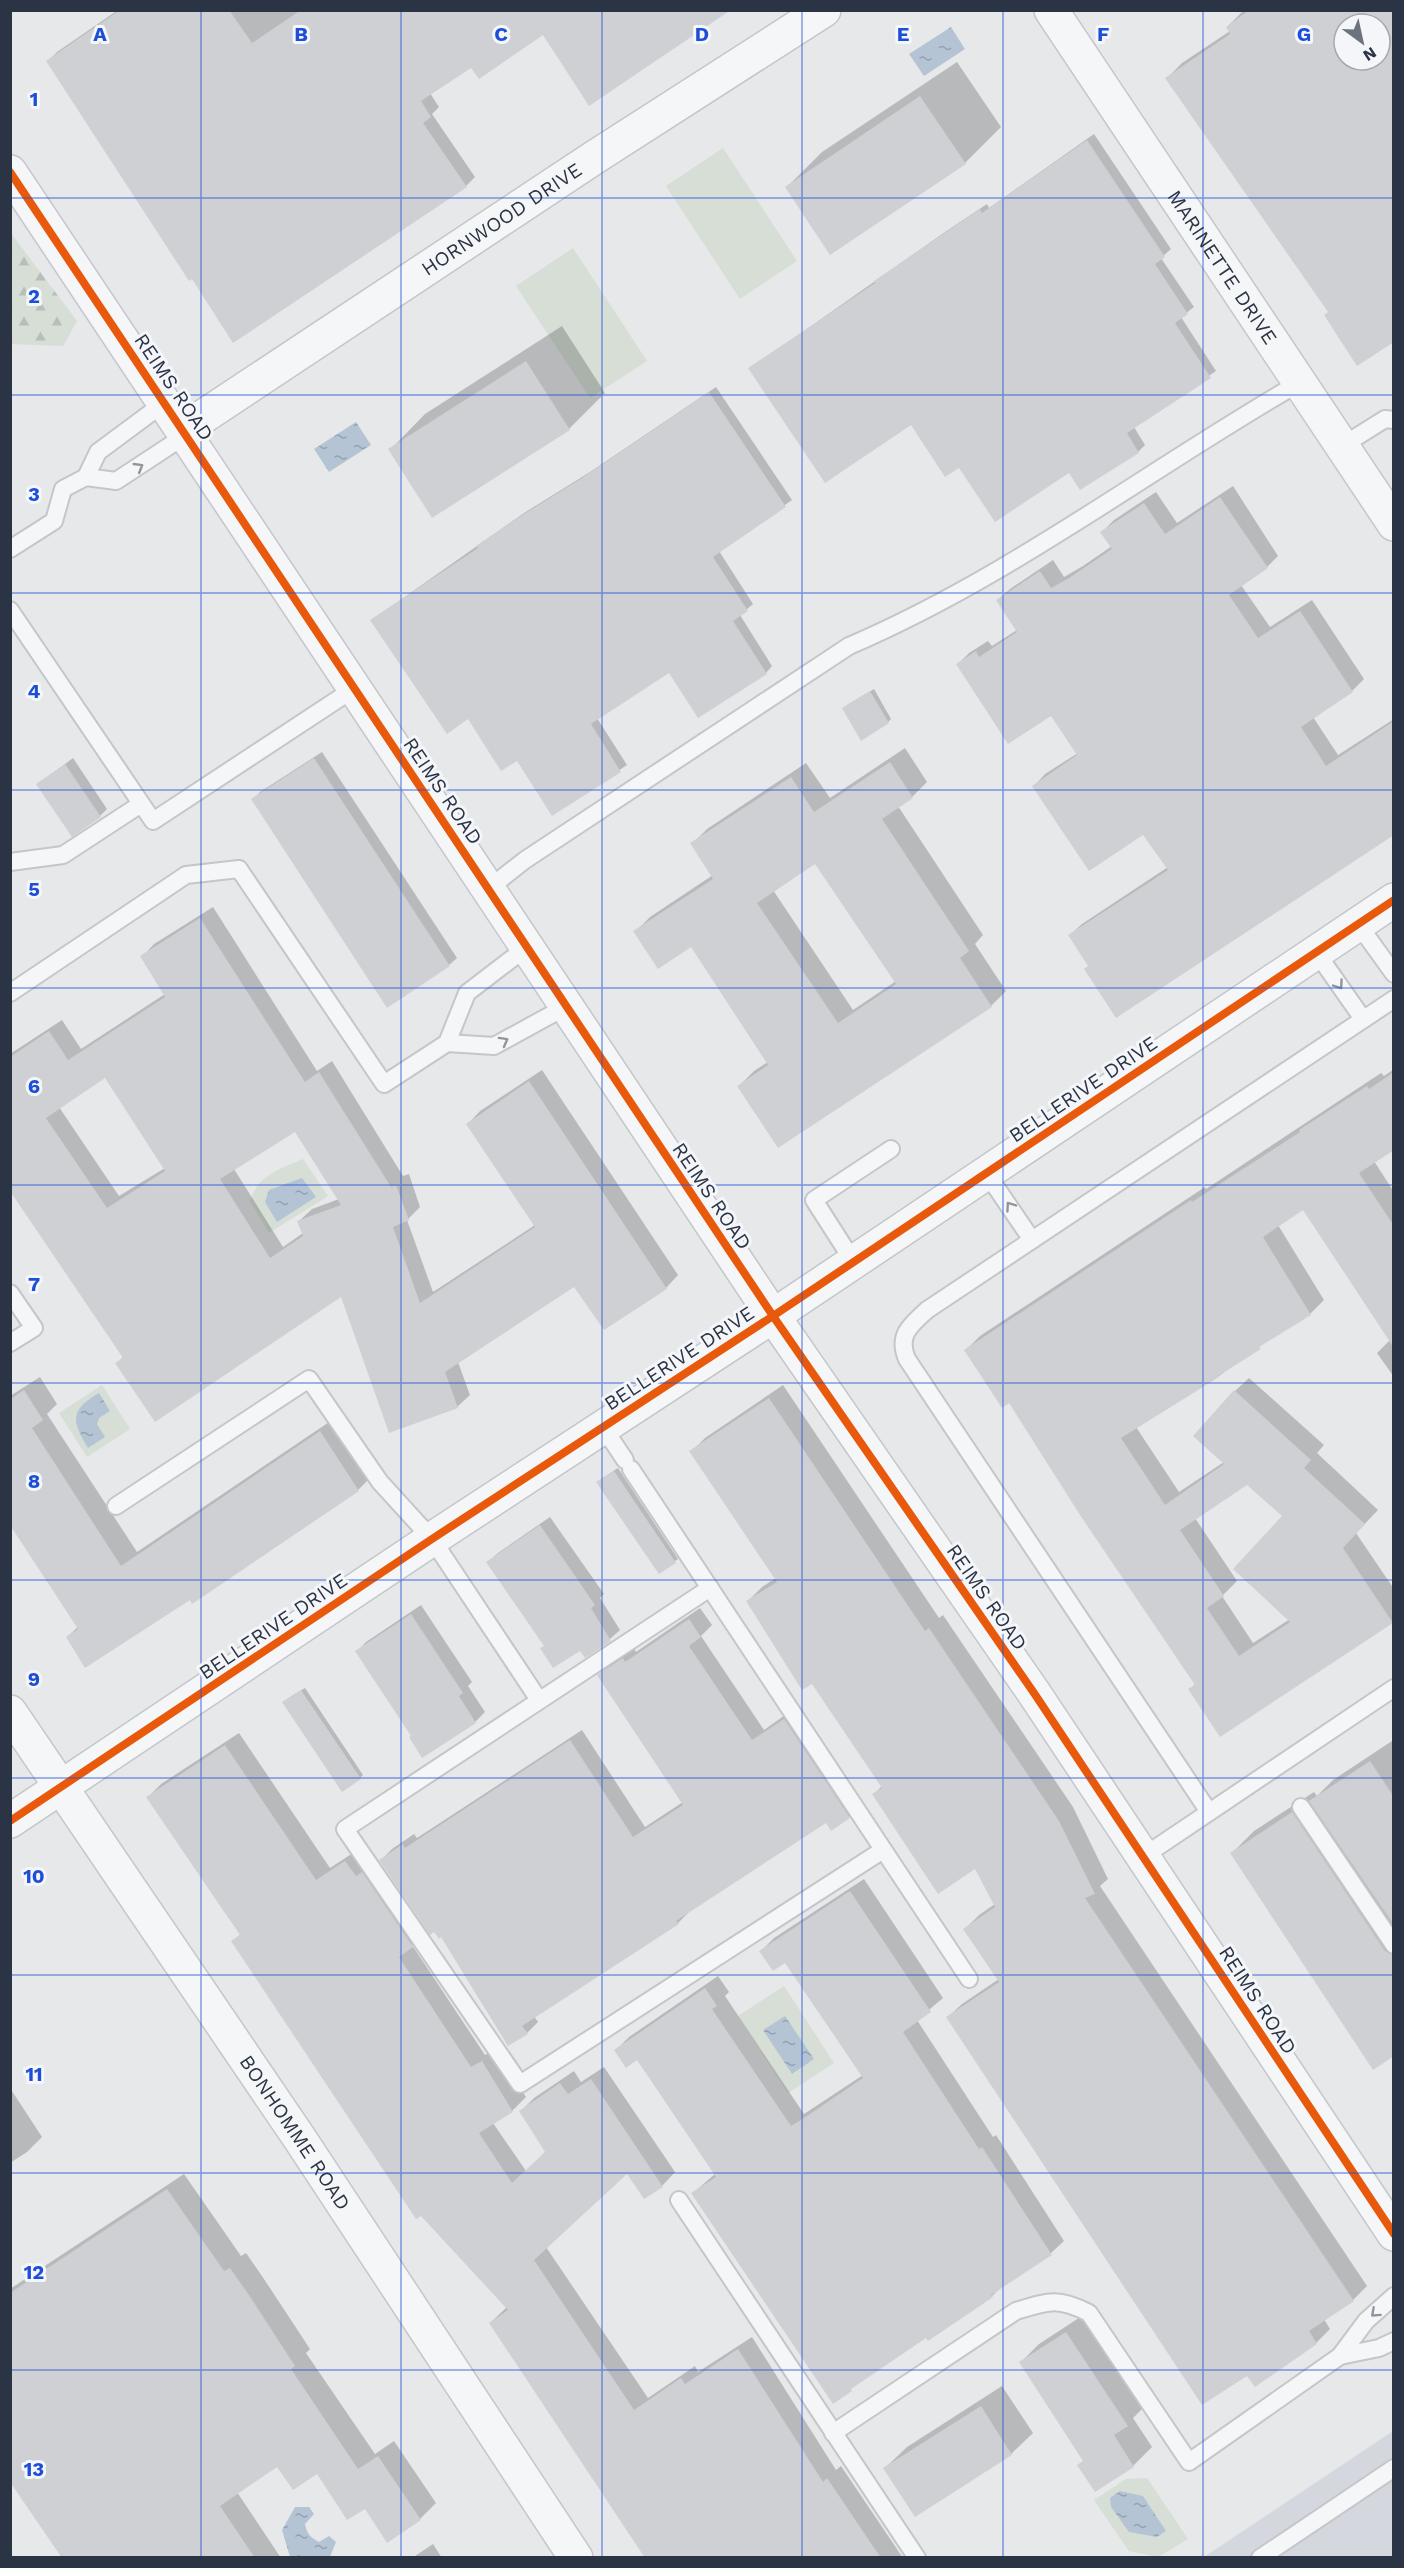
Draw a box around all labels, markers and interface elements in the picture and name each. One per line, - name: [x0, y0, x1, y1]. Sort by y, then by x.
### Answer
- north arrow: [1332, 12, 1392, 72]
- text: A: [93, 22, 107, 46]
- text: B: [294, 22, 308, 46]
- text: C: [494, 22, 508, 46]
- text: D: [695, 22, 709, 46]
- text: E: [897, 22, 909, 46]
- text: F: [1097, 22, 1109, 46]
- text: G: [1297, 22, 1311, 46]
- text: N: [1360, 43, 1380, 65]
- text: 1: [30, 87, 38, 111]
- street label: HORNWOOD DRIVE: [417, 157, 586, 281]
- street label: MARINETTE DRIVE: [1163, 185, 1282, 349]
- text: 2: [28, 284, 40, 308]
- street label: REIMS ROAD: [129, 329, 219, 445]
- one-way arrow: [133, 463, 143, 474]
- text: 3: [28, 482, 40, 506]
- text: 4: [28, 679, 41, 703]
- street label: REIMS ROAD: [398, 733, 488, 849]
- text: 5: [28, 877, 40, 901]
- one-way arrow: [1332, 979, 1343, 990]
- street label: BELLERIVE DRIVE: [1004, 1031, 1162, 1147]
- one-way arrow: [498, 1037, 508, 1048]
- text: 6: [28, 1074, 40, 1098]
- street label: REIMS ROAD: [667, 1138, 757, 1254]
- one-way arrow: [1006, 1202, 1017, 1213]
- text: 7: [28, 1272, 40, 1296]
- street label: BELLERIVE DRIVE: [600, 1301, 758, 1415]
- text: 8: [28, 1469, 40, 1493]
- street label: REIMS ROAD: [942, 1539, 1032, 1655]
- street label: BELLERIVE DRIVE: [194, 1568, 352, 1684]
- text: 9: [28, 1667, 40, 1691]
- text: 10: [23, 1864, 45, 1888]
- street label: REIMS ROAD: [1214, 1941, 1302, 2059]
- street label: BONHOMME ROAD: [234, 2050, 355, 2215]
- text: 11: [25, 2062, 43, 2086]
- text: 12: [24, 2260, 44, 2284]
- one-way arrow: [1371, 2306, 1381, 2317]
- text: 13: [24, 2457, 44, 2481]

